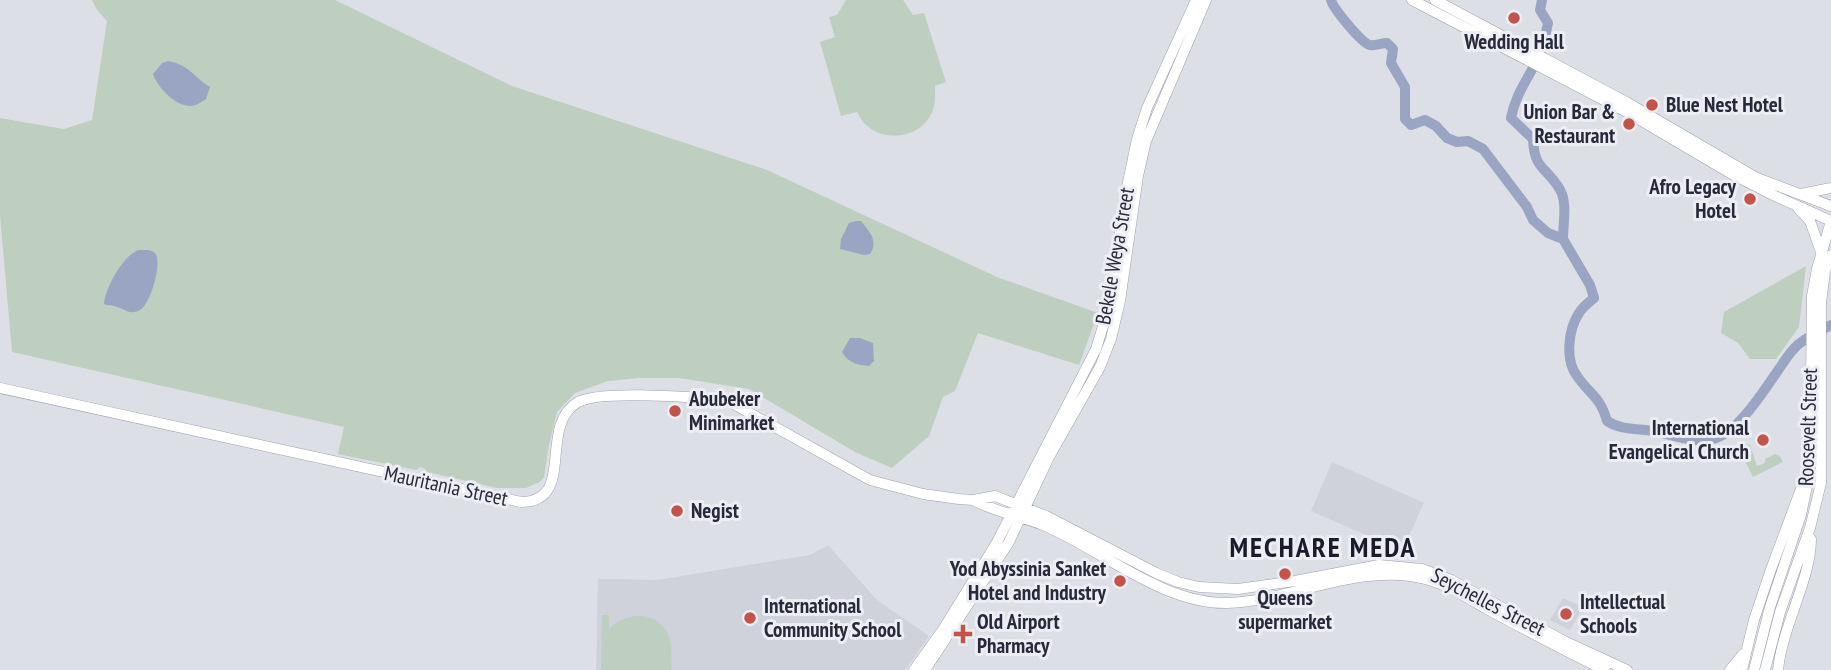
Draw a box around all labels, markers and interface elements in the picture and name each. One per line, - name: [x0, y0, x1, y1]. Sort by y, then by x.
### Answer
- marker: Wedding Hall: [1506, 10, 1522, 26]
- place label: Wedding Hall: [1463, 28, 1565, 55]
- place label: Blue Nest Hotel: [1666, 91, 1784, 118]
- marker: Blue Nest Hotel: [1644, 97, 1660, 113]
- place label: Union Bar & Restaurant: [1523, 98, 1615, 149]
- marker: Union Bar & Restaurant: [1621, 116, 1637, 132]
- place label: Afro Legacy Hotel: [1648, 173, 1737, 224]
- street label: Bekele Weya Street: [1089, 185, 1140, 327]
- marker: Afro Legacy Hotel: [1742, 191, 1758, 207]
- street label: Roosevelt Street: [1792, 367, 1823, 487]
- place label: Abubeker Minimarket: [688, 385, 774, 436]
- marker: Abubeker Minimarket: [667, 403, 683, 419]
- place label: International Evangelical Church: [1609, 414, 1750, 465]
- marker: International Evangelical Church: [1755, 432, 1771, 448]
- street label: Mauritania Street: [382, 459, 510, 512]
- place label: Negist: [691, 497, 739, 524]
- marker: Negist: [669, 503, 685, 519]
- district label: MECHARE MEDA: [1229, 528, 1417, 565]
- place label: Yod Abyssinia Sanket Hotel and Industry: [949, 555, 1107, 606]
- street label: Seychelles Street: [1427, 561, 1550, 642]
- marker: Queens supermarket: [1277, 566, 1293, 582]
- marker: Yod Abyssinia Sanket Hotel and Industry: [1112, 573, 1128, 589]
- place label: Queens supermarket: [1238, 584, 1332, 635]
- place label: Intellectual Schools: [1580, 588, 1666, 639]
- place label: International Community School: [764, 592, 902, 643]
- marker: Intellectual Schools: [1558, 606, 1574, 622]
- place label: Old Airport Pharmacy: [977, 608, 1060, 659]
- marker: International Community School: [742, 610, 758, 626]
- marker: Old Airport Pharmacy: [955, 626, 971, 642]

